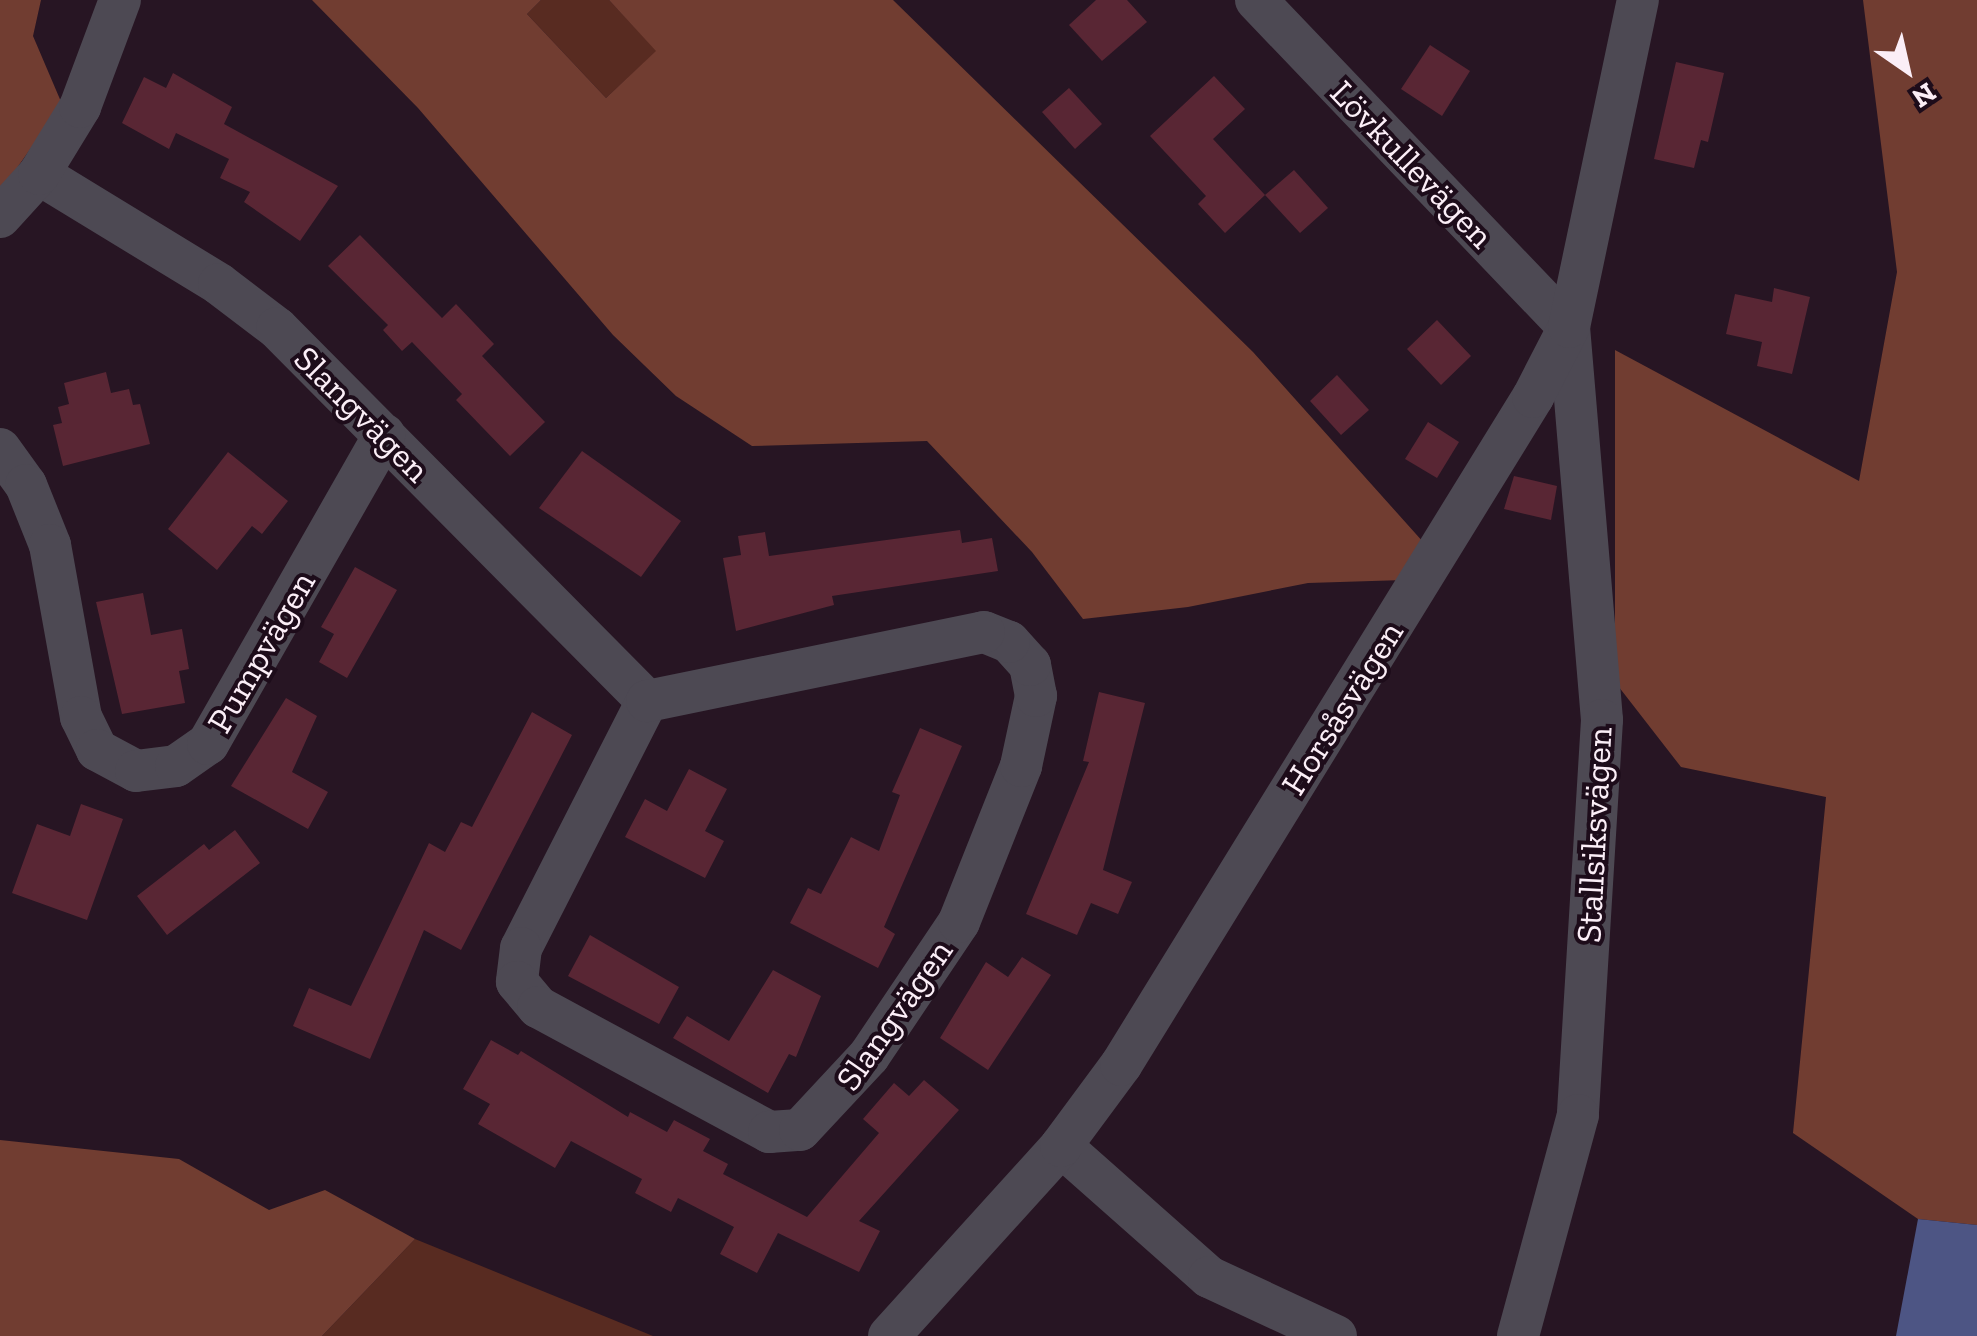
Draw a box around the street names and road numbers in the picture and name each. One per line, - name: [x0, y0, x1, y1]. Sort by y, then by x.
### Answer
- street label: Lövkullevägen: [1322, 72, 1502, 256]
- street label: Slangvägen: [285, 337, 439, 491]
- street label: Pumpvägen: [198, 564, 324, 740]
- street label: Horsåsvägen: [1272, 614, 1412, 802]
- street label: Stallsiksvägen: [1567, 726, 1621, 944]
- street label: Slangvägen: [827, 931, 961, 1099]

